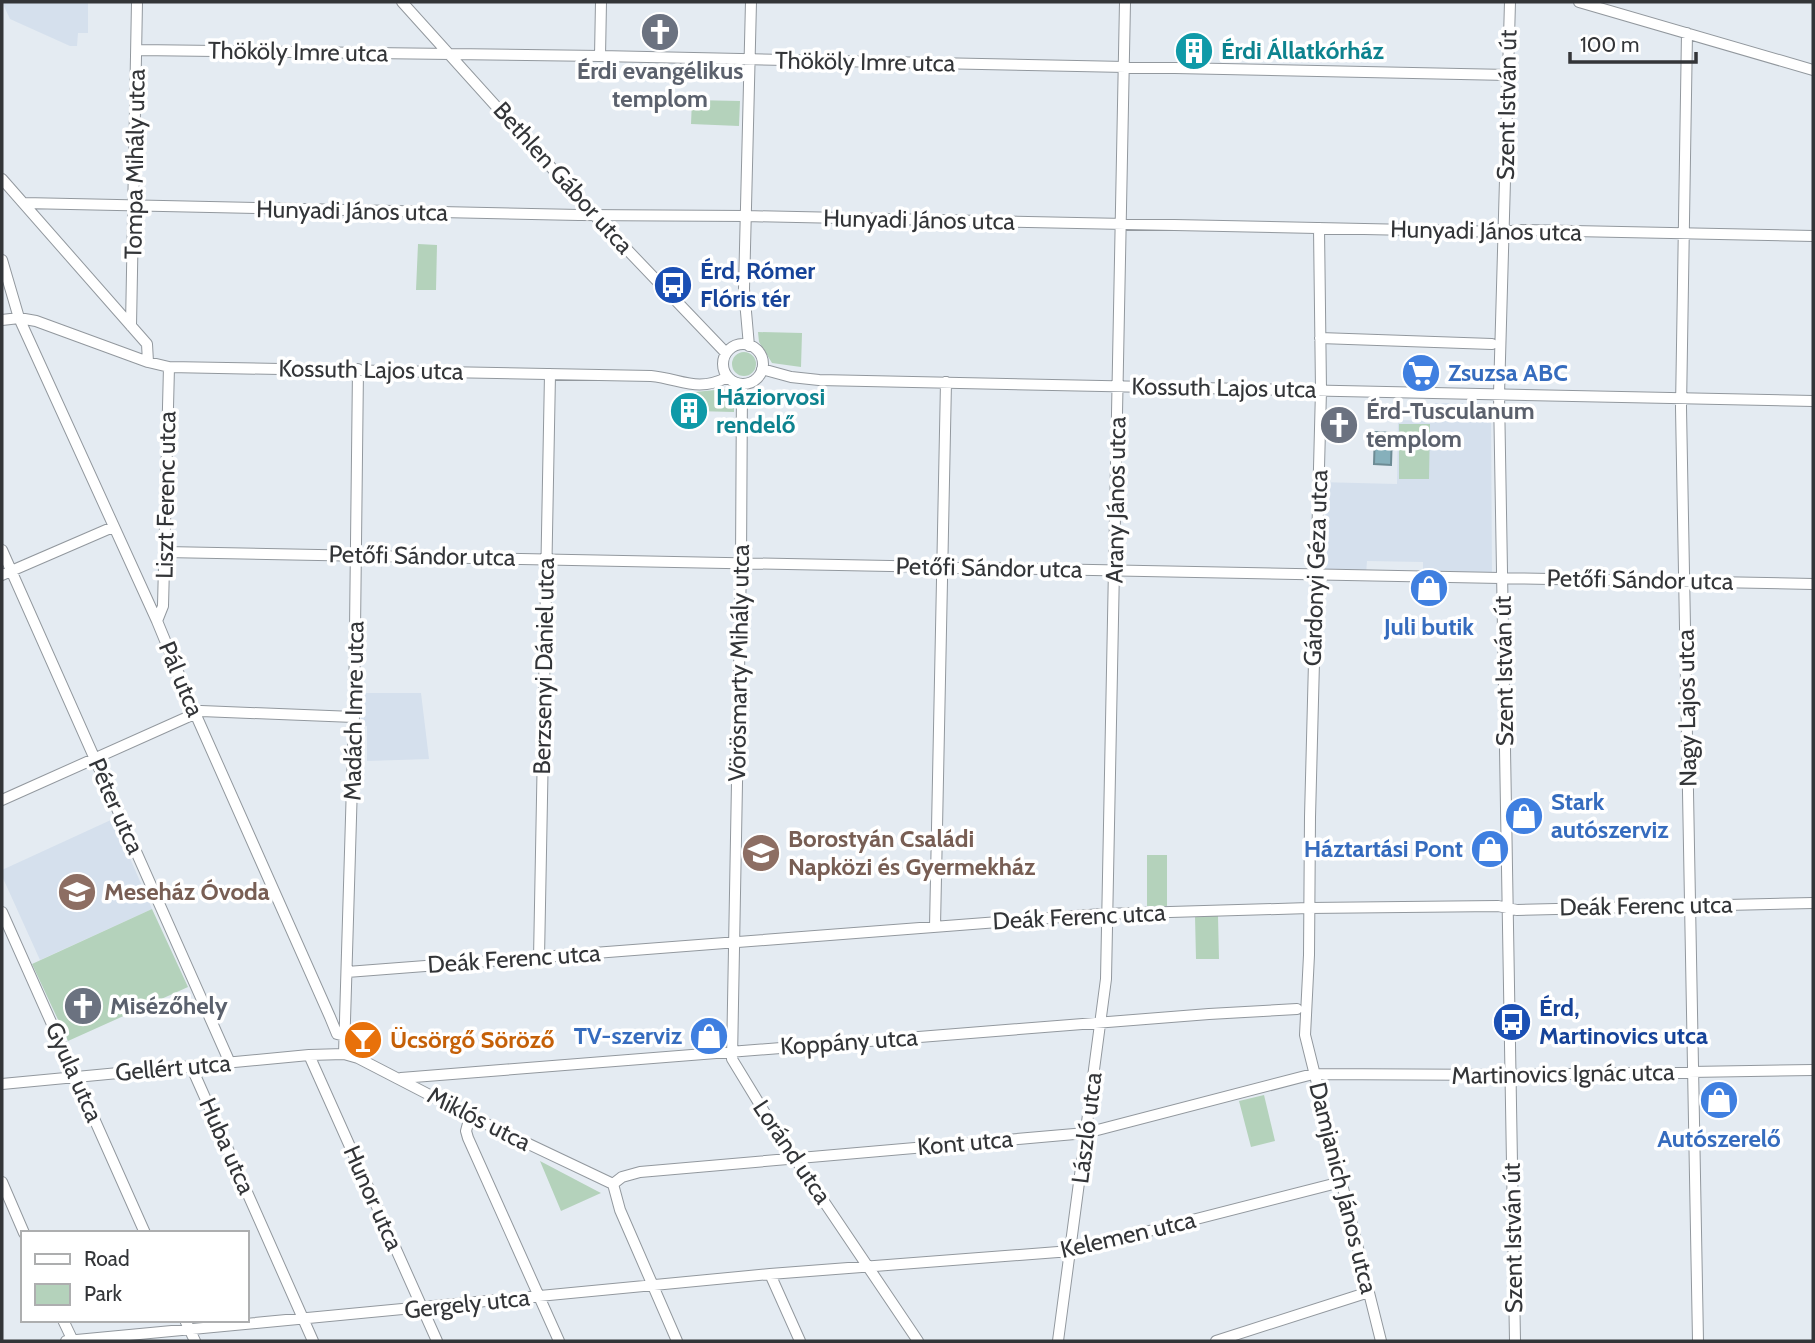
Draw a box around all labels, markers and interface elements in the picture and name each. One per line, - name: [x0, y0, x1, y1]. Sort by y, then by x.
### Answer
- church icon: Érdi evangélikus templom: [639, 11, 681, 53]
- scale bar: [1570, 21, 1696, 65]
- building icon: Érdi Állatkórház: [1173, 30, 1215, 72]
- street label: Szent István út: [1491, 30, 1522, 180]
- text: 100 m: [1580, 32, 1639, 57]
- street label: Thököly Imre utca: [208, 35, 389, 68]
- place label: Érdi Állatkórház: [1221, 36, 1384, 65]
- street label: Thököly Imre utca: [775, 45, 956, 78]
- place label: Érdi evangélikus templom: [577, 56, 743, 113]
- street label: Tompa Mihály utca: [118, 68, 151, 259]
- street label: Bethlen Gábor utca: [488, 96, 640, 260]
- street label: Hunyadi János utca: [256, 194, 449, 227]
- street label: Hunyadi János utca: [823, 203, 1016, 236]
- street label: Hunyadi János utca: [1390, 214, 1583, 247]
- place label: Érd, Rómer Flóris tér: [700, 256, 815, 313]
- bus stop icon: Érd, Rómer Flóris tér: [652, 264, 694, 306]
- supermarket icon: Zsuzsa ABC: [1400, 352, 1442, 394]
- street label: Kossuth Lajos utca: [278, 353, 464, 386]
- place label: Zsuzsa ABC: [1448, 358, 1568, 387]
- street label: Kossuth Lajos utca: [1131, 371, 1317, 404]
- place label: Háziorvosi rendelő: [716, 382, 825, 439]
- building icon: Háziorvosi rendelő: [668, 390, 710, 432]
- place label: Érd-Tusculanum templom: [1366, 396, 1534, 453]
- church icon: Érd-Tusculanum templom: [1318, 404, 1360, 446]
- street label: Liszt Ferenc utca: [150, 410, 181, 579]
- street label: Arany János utca: [1100, 416, 1131, 584]
- street label: Gárdonyi Géza utca: [1298, 469, 1333, 667]
- street label: Petőfi Sándor utca: [328, 539, 516, 572]
- street label: Vörösmarty Mihály utca: [722, 544, 755, 782]
- street label: Petőfi Sándor utca: [895, 551, 1083, 584]
- street label: Berzsenyi Dániel utca: [527, 557, 560, 775]
- street label: Petőfi Sándor utca: [1546, 563, 1734, 596]
- shop icon: Juli butik: [1408, 567, 1450, 609]
- street label: Szent István út: [1488, 596, 1519, 746]
- place label: Juli butik: [1383, 612, 1474, 641]
- street label: Madách Imre utca: [337, 620, 370, 801]
- street label: Nagy Lajos utca: [1671, 628, 1702, 787]
- street label: Pál utca: [153, 637, 210, 721]
- street label: Péter utca: [82, 753, 151, 859]
- place label: Stark autószerviz: [1551, 787, 1669, 844]
- shop icon: Stark autószerviz: [1503, 795, 1545, 837]
- place label: Borostyán Családi Napközi és Gyermekház: [788, 824, 1035, 881]
- shop icon: Háztartási Pont: [1469, 828, 1511, 870]
- school or university icon: Borostyán Családi Napközi és Gyermekház: [740, 832, 782, 874]
- place label: Háztartási Pont: [1304, 834, 1463, 863]
- school or university icon: Meseház Óvoda: [56, 871, 98, 913]
- place label: Meseház Óvoda: [104, 877, 270, 906]
- street label: Deák Ferenc utca: [1559, 889, 1733, 922]
- street label: Deák Ferenc utca: [992, 897, 1167, 936]
- street label: Deák Ferenc utca: [427, 938, 602, 979]
- church icon: Misézőhely: [62, 985, 104, 1027]
- place label: Misézőhely: [110, 991, 228, 1020]
- place label: Érd, Martinovics utca: [1539, 993, 1708, 1050]
- bus stop icon: Érd, Martinovics utca: [1491, 1001, 1533, 1043]
- shop icon: TV-szerviz: [688, 1015, 730, 1057]
- street label: Gyula utca: [40, 1017, 109, 1127]
- bar icon: Ücsörgő Söröző: [342, 1019, 384, 1061]
- place label: TV-szerviz: [574, 1021, 682, 1050]
- street label: Koppány utca: [779, 1022, 919, 1061]
- place label: Ücsörgő Söröző: [390, 1025, 555, 1054]
- street label: Gellért utca: [114, 1048, 232, 1087]
- street label: Martinovics Ignác utca: [1451, 1057, 1675, 1090]
- street label: László utca: [1065, 1070, 1108, 1185]
- street label: Damjanich János utca: [1303, 1079, 1384, 1297]
- shop icon: Autószerelő: [1698, 1079, 1740, 1121]
- street label: Miklós utca: [423, 1080, 536, 1157]
- street label: Huba utca: [193, 1093, 262, 1199]
- street label: Loránd utca: [747, 1094, 838, 1210]
- street label: Kont utca: [916, 1124, 1014, 1161]
- place label: Autószerelő: [1657, 1124, 1781, 1153]
- street label: Hunor utca: [337, 1141, 410, 1255]
- street label: Szent István út: [1497, 1163, 1528, 1313]
- street label: Kelemen utca: [1057, 1205, 1199, 1264]
- legend: [21, 1231, 248, 1322]
- text: Road: [84, 1246, 130, 1271]
- text: Park: [84, 1281, 122, 1306]
- street label: Gergely utca: [403, 1282, 532, 1325]

